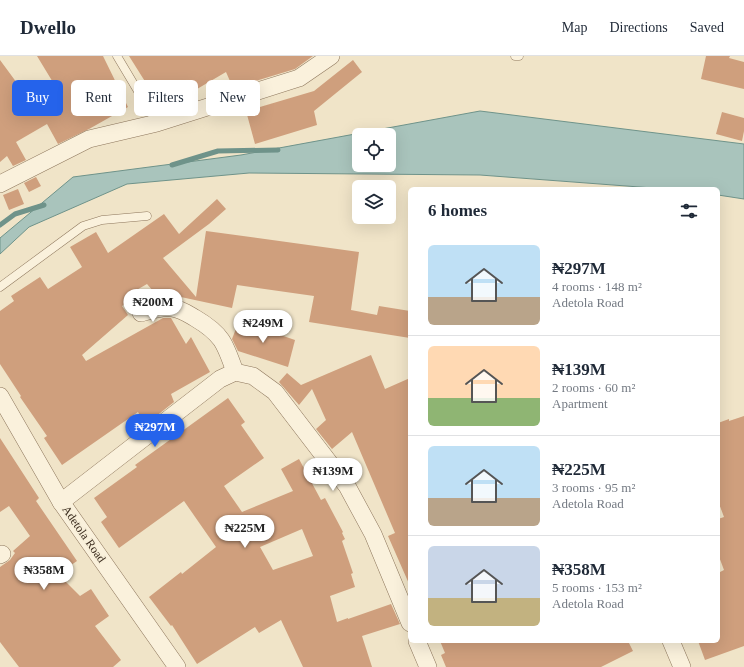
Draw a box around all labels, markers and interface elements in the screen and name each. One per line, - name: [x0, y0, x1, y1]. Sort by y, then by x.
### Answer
- text: Dwello: [20, 17, 76, 38]
- text: Map: [562, 20, 587, 35]
- text: Directions: [609, 20, 668, 35]
- text: Saved: [690, 20, 724, 35]
- chip: Buy: [12, 80, 63, 116]
- chip: Rent: [71, 80, 126, 116]
- chip: Filters: [134, 80, 198, 116]
- chip: New: [206, 80, 260, 116]
- map controls: [352, 128, 396, 224]
- button: locate: [352, 128, 396, 172]
- button: layers: [352, 180, 396, 224]
- icon: filters: [678, 200, 700, 222]
- text: 6 homes: [428, 201, 487, 220]
- text: ₦297M: [552, 259, 606, 278]
- icon: home: [460, 261, 508, 309]
- text: 4 rooms · 148 m²: [552, 279, 642, 294]
- pin: ₦200M: [125, 289, 181, 323]
- text: ₦200M: [132, 294, 174, 309]
- text: Adetola Road: [552, 295, 624, 310]
- pin: ₦249M: [235, 310, 291, 344]
- text: ₦249M: [242, 315, 284, 330]
- text: ₦139M: [552, 360, 606, 379]
- icon: home: [460, 362, 508, 410]
- text: 2 rooms · 60 m²: [552, 380, 635, 395]
- text: Apartment: [552, 396, 608, 411]
- pin: ₦297M: [127, 414, 183, 448]
- text: ₦297M: [134, 419, 176, 434]
- pin: ₦139M: [305, 458, 361, 492]
- text: ₦225M: [552, 460, 606, 479]
- icon: home: [460, 462, 508, 510]
- text: ₦139M: [312, 463, 354, 478]
- text: 3 rooms · 95 m²: [552, 480, 635, 495]
- text: Adetola Road: [552, 496, 624, 511]
- street label: Adetola Road: [59, 503, 109, 565]
- pin: ₦225M: [217, 515, 273, 549]
- text: ₦225M: [224, 520, 266, 535]
- pin: ₦358M: [16, 557, 72, 591]
- text: ₦358M: [552, 560, 606, 579]
- text: ₦358M: [23, 562, 65, 577]
- icon: home: [460, 562, 508, 610]
- text: 5 rooms · 153 m²: [552, 580, 642, 595]
- text: Adetola Road: [552, 596, 624, 611]

